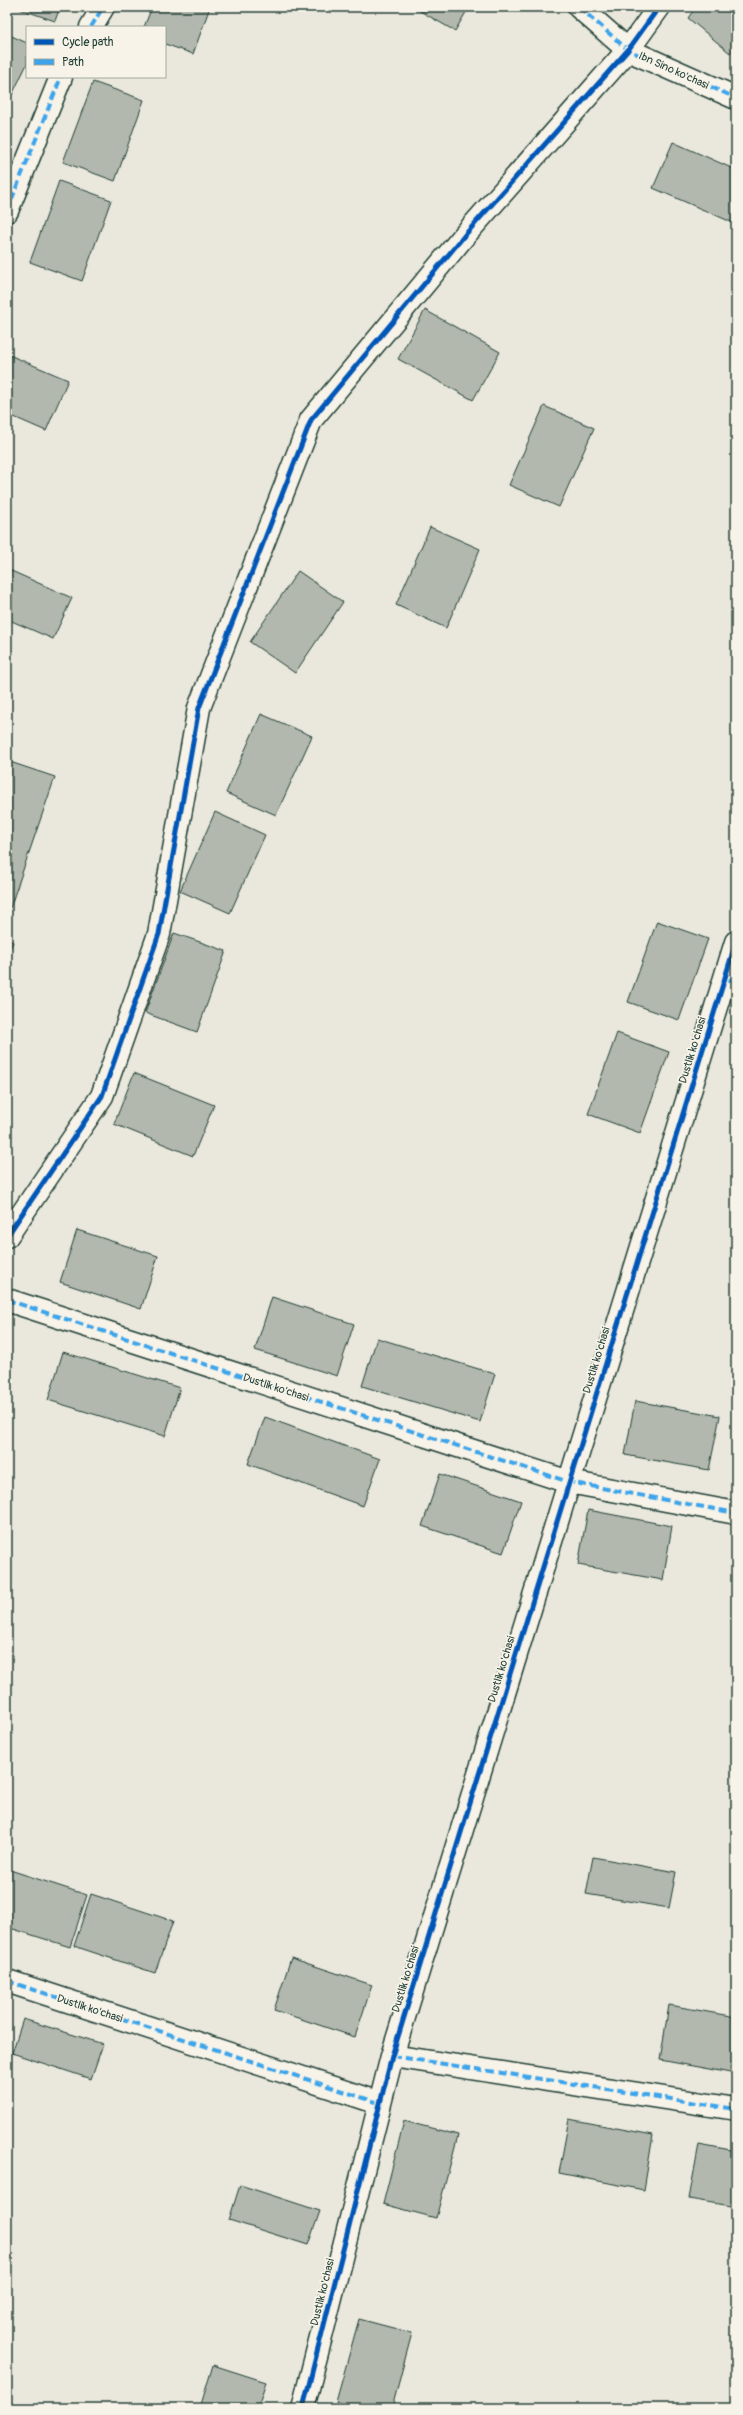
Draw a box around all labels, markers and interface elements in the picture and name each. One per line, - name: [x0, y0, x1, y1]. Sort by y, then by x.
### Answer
- legend: [26, 26, 166, 78]
- text: Cycle path: [62, 35, 114, 50]
- street label: Ibn Sino ko'chasi: [637, 49, 711, 92]
- text: Path: [62, 55, 84, 70]
- street label: Dustlik ko'chasi: [676, 1015, 709, 1085]
- street label: Dustlik ko'chasi: [580, 1325, 613, 1395]
- street label: Dustlik ko'chasi: [241, 1371, 310, 1404]
- street label: Dustlik ko'chasi: [485, 1634, 518, 1704]
- street label: Dustlik ko'chasi: [389, 1944, 422, 2014]
- street label: Dustlik ko'chasi: [55, 1992, 124, 2025]
- street label: Dustlik ko'chasi: [308, 2257, 337, 2327]

